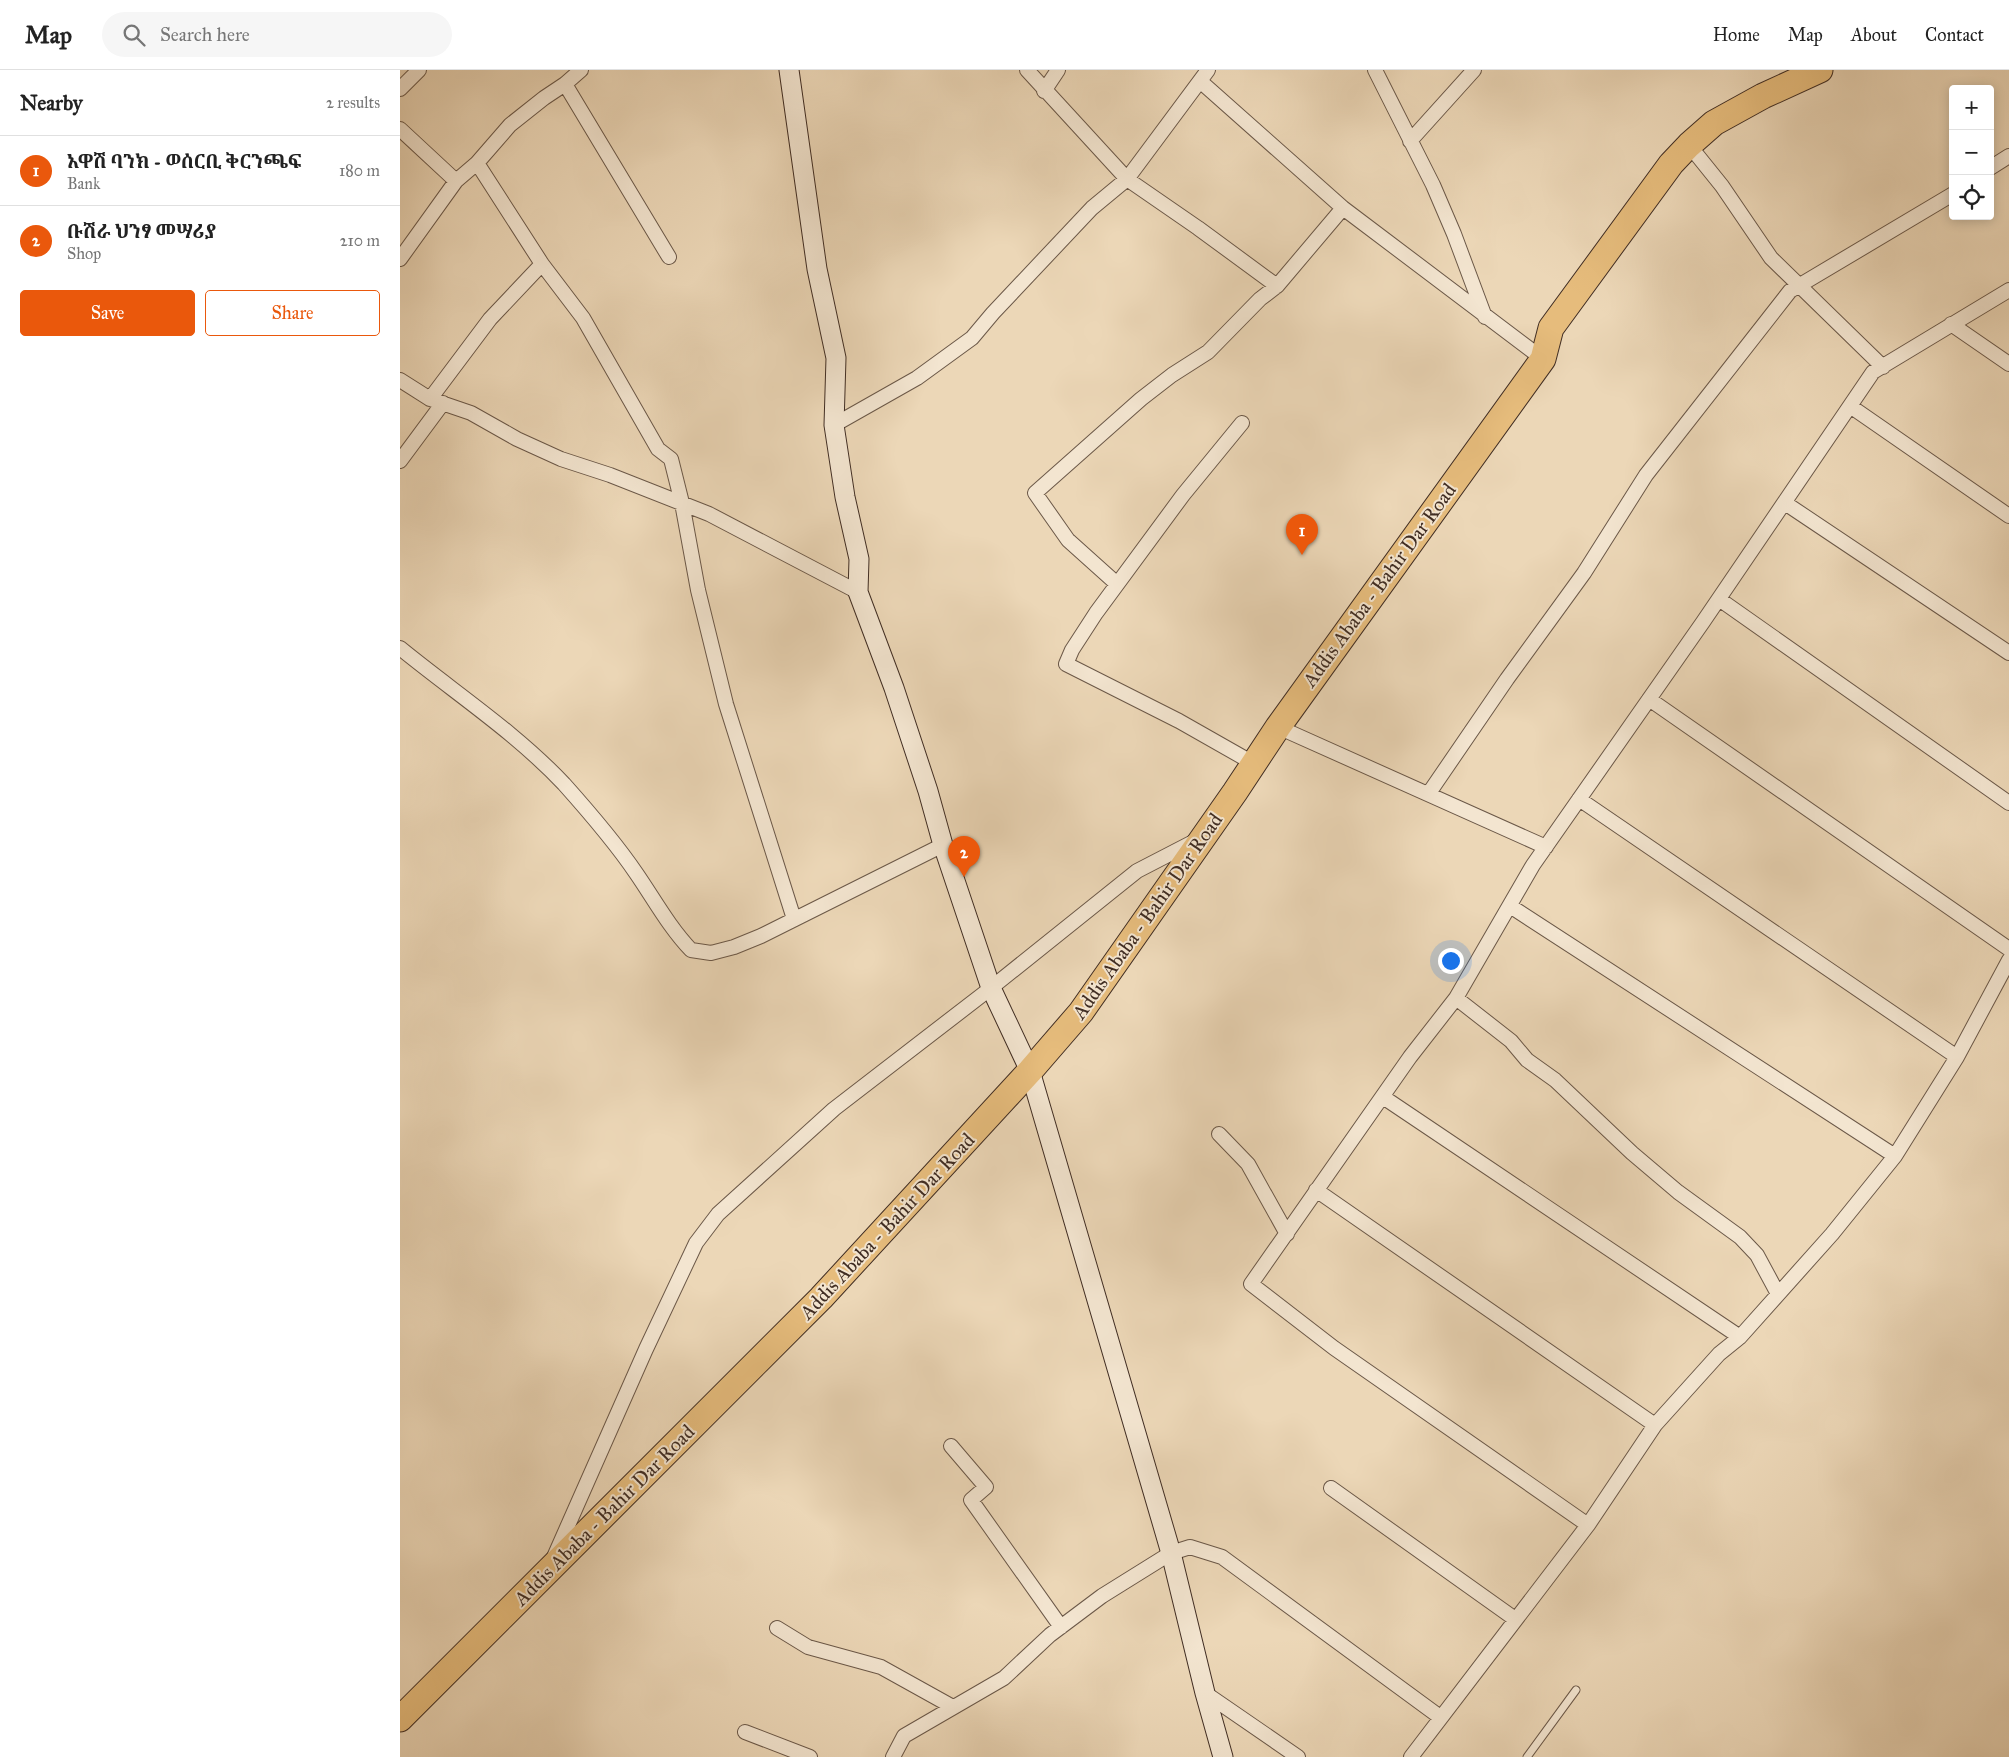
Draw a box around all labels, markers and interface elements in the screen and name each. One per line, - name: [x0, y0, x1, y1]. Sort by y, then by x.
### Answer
- search box: [102, 12, 452, 57]
- text: Map: [25, 20, 72, 50]
- icon: search: [120, 21, 148, 49]
- text: Search here: [160, 23, 250, 46]
- text: Home: [1713, 24, 1760, 46]
- text: Map: [1788, 24, 1823, 46]
- text: About: [1851, 24, 1897, 46]
- text: Contact: [1925, 24, 1984, 46]
- map controls: [1949, 85, 1994, 220]
- button: +: [1949, 85, 1994, 130]
- text: Nearby: [20, 90, 83, 116]
- text: 2 results: [326, 93, 380, 112]
- button: −: [1949, 130, 1994, 175]
- text: አዋሽ ባንክ - ወሰርቢ ቅርንጫፍ: [67, 150, 302, 173]
- text: 1: [33, 161, 39, 180]
- text: 180 m: [339, 161, 380, 180]
- text: Bank: [67, 174, 100, 193]
- button: locate: [1949, 175, 1994, 220]
- text: ቡሽራ ህንፃ መሣሪያ: [67, 220, 216, 243]
- text: 2: [32, 231, 40, 250]
- text: 210 m: [340, 231, 380, 250]
- text: Shop: [67, 244, 101, 263]
- button: Save: [20, 290, 195, 336]
- button: Share: [205, 290, 380, 336]
- street label: Addis Ababa - Bahir Dar Road: [1296, 478, 1461, 692]
- pin: 1: [1286, 514, 1318, 555]
- street label: Addis Ababa - Bahir Dar Road: [1066, 808, 1227, 1024]
- pin: 2: [948, 836, 980, 877]
- your location: [1438, 948, 1464, 974]
- street label: Addis Ababa - Bahir Dar Road: [794, 1128, 980, 1325]
- street label: Addis Ababa - Bahir Dar Road: [508, 1420, 699, 1611]

